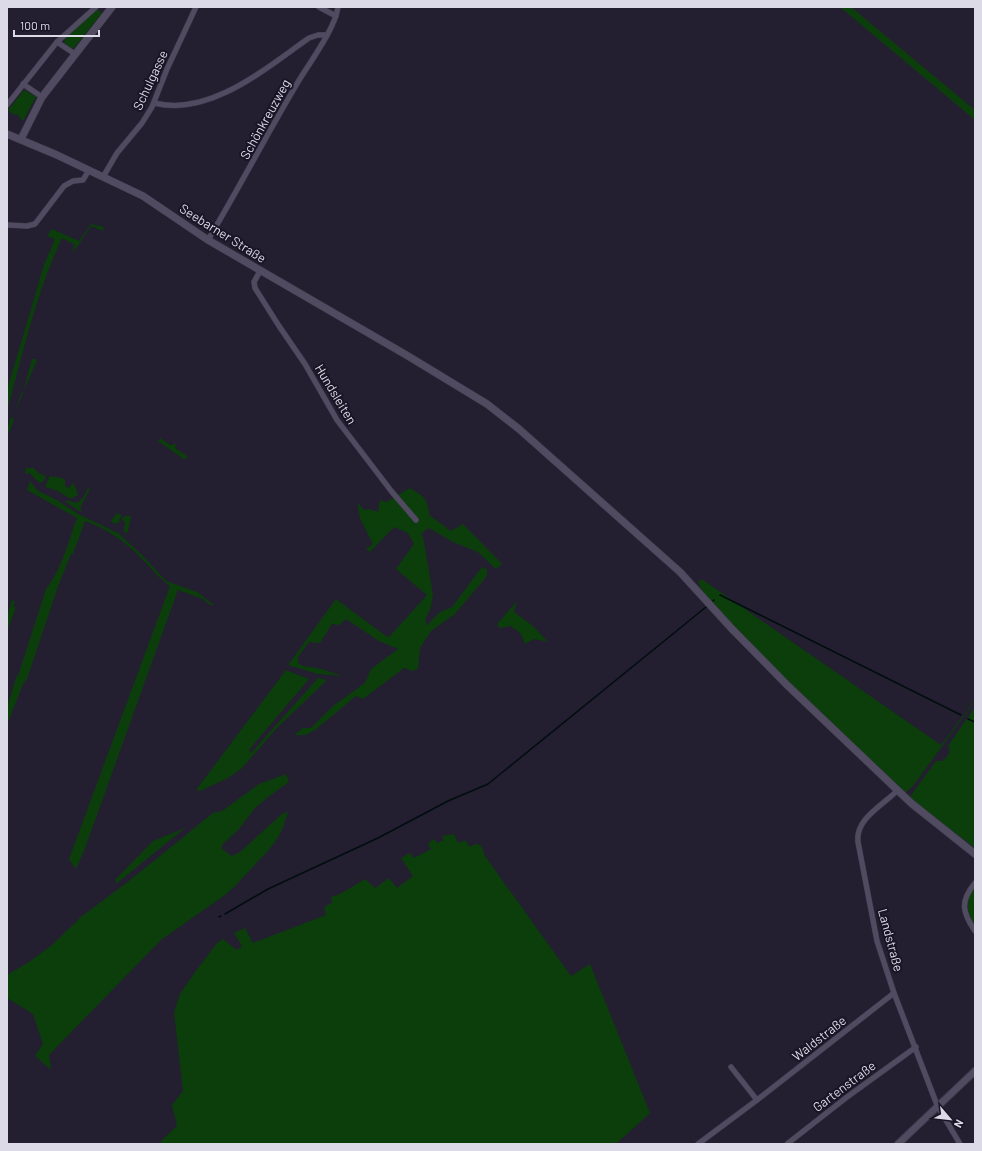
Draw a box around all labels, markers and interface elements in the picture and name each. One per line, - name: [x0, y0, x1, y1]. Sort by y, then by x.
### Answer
- scale bar: [14, 12, 99, 38]
- text: 100 m: [20, 18, 50, 32]
- street label: Schulgasse: [129, 47, 171, 112]
- street label: Schönkreuzweg: [236, 76, 294, 162]
- street label: Seebarner Straße: [177, 200, 269, 266]
- street label: Hundsleiten: [312, 361, 360, 427]
- street label: Landstraße: [875, 907, 907, 973]
- street label: Waldstraße: [789, 1012, 849, 1064]
- street label: Gartenstraße: [809, 1057, 879, 1115]
- north arrow: [930, 1099, 970, 1139]
- text: N: [952, 1118, 967, 1130]

